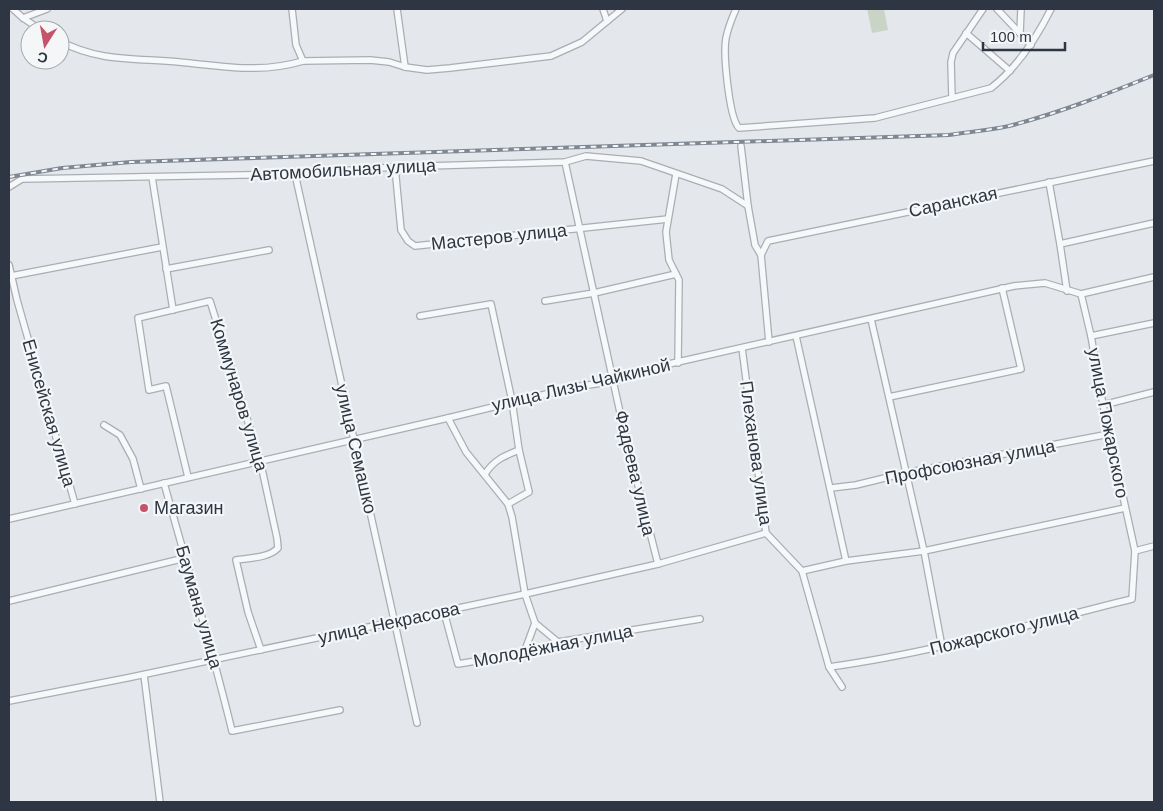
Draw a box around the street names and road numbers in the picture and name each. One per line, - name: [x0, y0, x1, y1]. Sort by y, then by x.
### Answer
- street label: Автомобильная улица: [250, 155, 437, 185]
- street label: Саранская: [907, 183, 999, 221]
- street label: Мастеров улица: [430, 220, 569, 254]
- street label: Коммунаров улица: [206, 316, 272, 475]
- street label: Енисейская улица: [18, 337, 80, 490]
- street label: улица Пожарского: [1084, 346, 1132, 500]
- street label: улица Лизы Чайкиной: [490, 355, 672, 415]
- street label: Плеханова улица: [736, 379, 776, 527]
- street label: улица Семашко: [331, 382, 381, 516]
- street label: Фадеева улица: [611, 408, 659, 539]
- street label: Профсоюзная улица: [883, 435, 1058, 488]
- street label: Баумана улица: [172, 543, 226, 672]
- street label: улица Некрасова: [317, 598, 462, 648]
- street label: Пожарского улица: [928, 603, 1081, 659]
- street label: Молодёжная улица: [472, 621, 635, 671]

